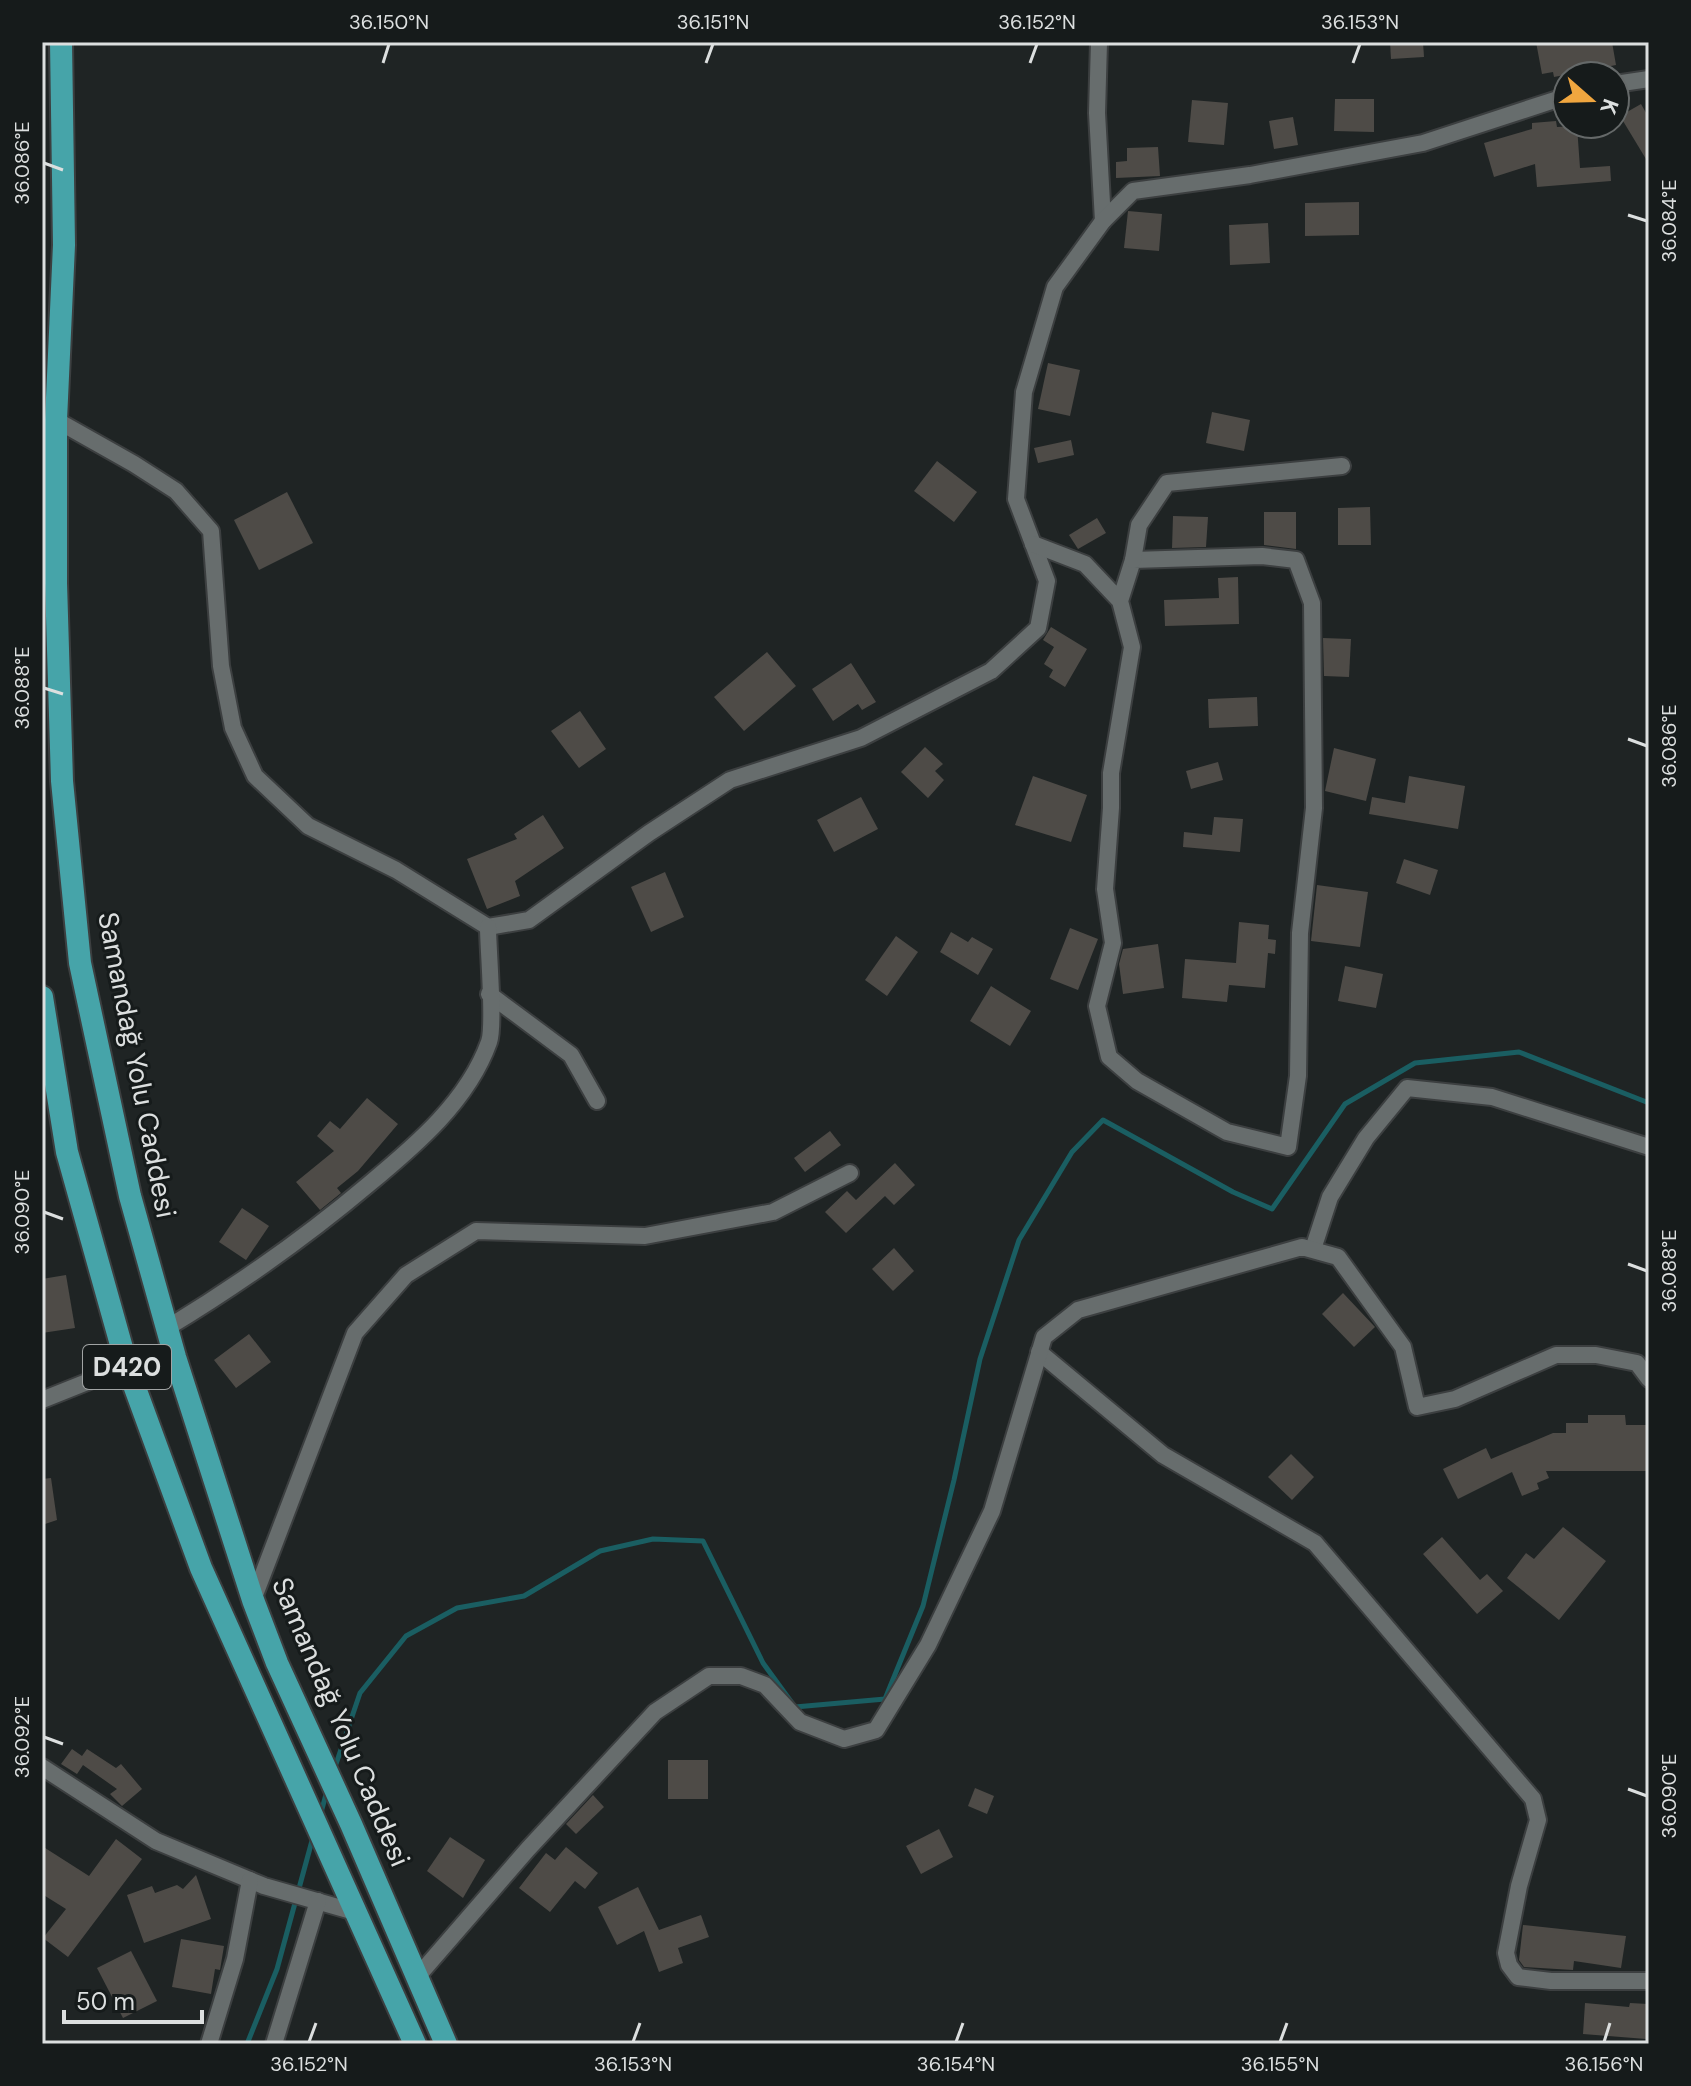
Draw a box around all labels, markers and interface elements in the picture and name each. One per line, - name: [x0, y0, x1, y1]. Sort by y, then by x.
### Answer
- text: 36.150°N: [349, 9, 429, 35]
- text: 36.151°N: [677, 9, 749, 35]
- text: 36.152°N: [998, 9, 1076, 35]
- text: 36.153°N: [1321, 9, 1399, 35]
- north arrow: [1551, 60, 1631, 140]
- text: K: [1593, 95, 1625, 118]
- text: 36.086°E: [9, 121, 35, 205]
- text: 36.084°E: [1656, 180, 1682, 262]
- text: 36.088°E: [9, 647, 35, 729]
- text: 36.086°E: [1656, 704, 1682, 788]
- street label: Samandağ Yolu Caddesi: [89, 909, 185, 1221]
- text: 36.090°E: [9, 1170, 35, 1254]
- text: 36.088°E: [1656, 1230, 1682, 1312]
- road number: D420: [83, 1345, 171, 1389]
- street label: Samandağ Yolu Caddesi: [263, 1572, 419, 1872]
- text: 36.092°E: [9, 1696, 35, 1778]
- text: 36.090°E: [1656, 1754, 1682, 1838]
- scale bar: [64, 1974, 202, 2024]
- text: 50 m: [76, 1986, 135, 2017]
- text: 36.152°N: [270, 2051, 348, 2077]
- text: 36.153°N: [594, 2051, 672, 2077]
- text: 36.154°N: [917, 2051, 995, 2077]
- text: 36.155°N: [1241, 2051, 1319, 2077]
- text: 36.156°N: [1565, 2051, 1643, 2077]

